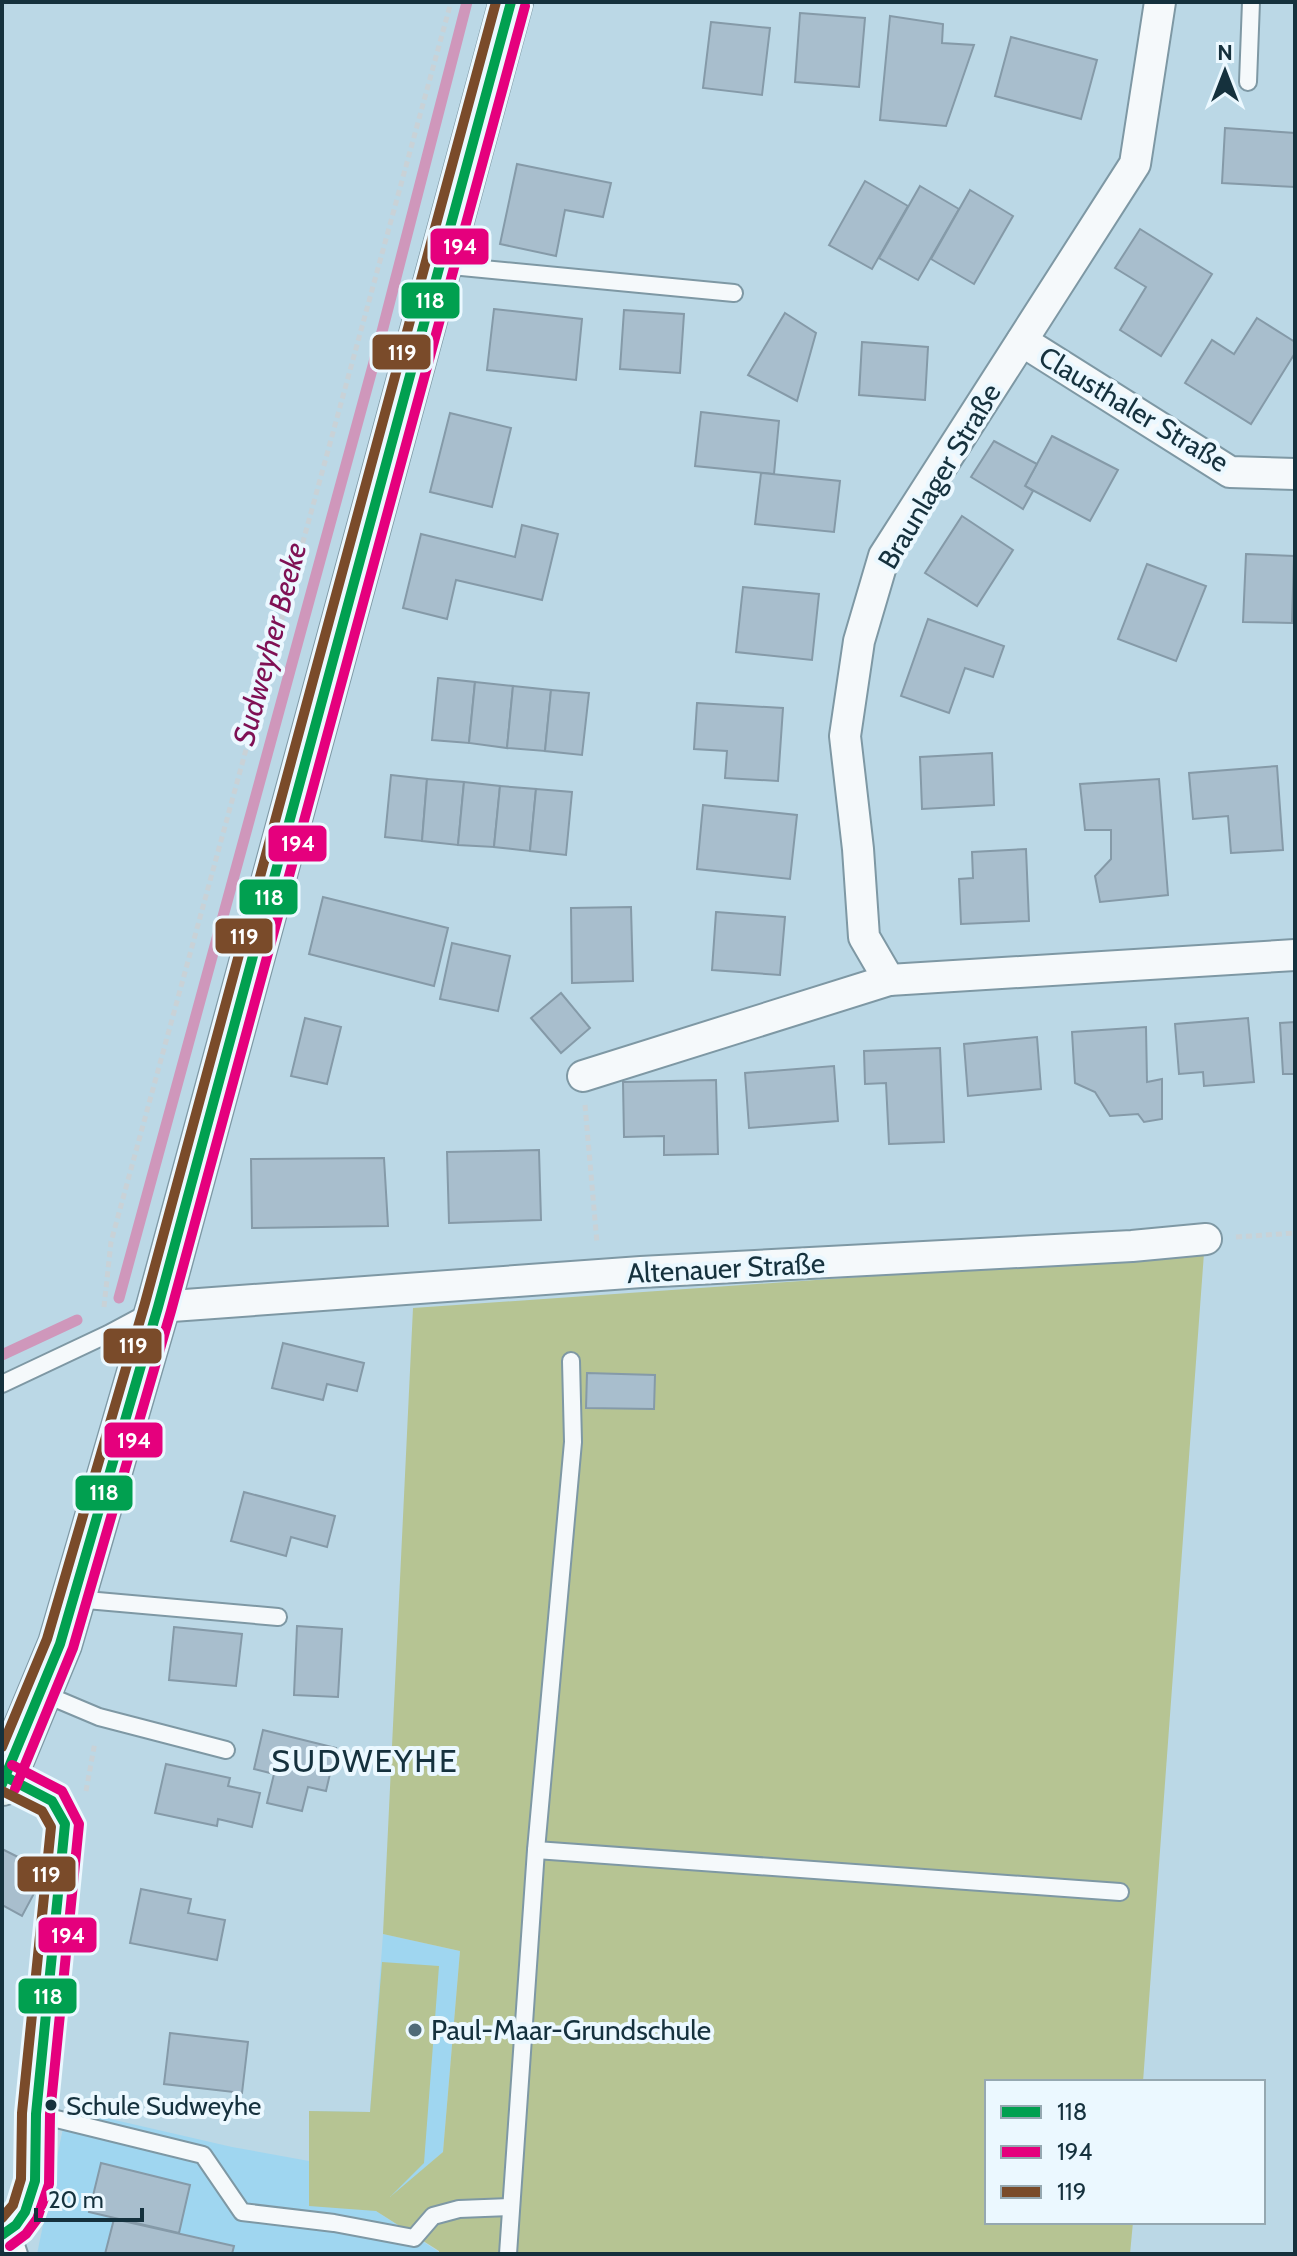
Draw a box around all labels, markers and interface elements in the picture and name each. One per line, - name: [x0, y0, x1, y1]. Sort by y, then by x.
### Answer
- north arrow: [1185, 32, 1265, 112]
- text: N: [1217, 39, 1233, 66]
- line badge: 194: [429, 227, 490, 266]
- text: 194: [443, 233, 477, 260]
- line badge: 118: [400, 281, 461, 320]
- text: 118: [415, 287, 445, 314]
- line badge: 119: [371, 333, 432, 371]
- text: 119: [388, 339, 416, 366]
- street label: Clausthaler Straße: [1033, 339, 1235, 479]
- street label: Braunlager Straße: [870, 377, 1008, 575]
- water label: Sudweyher Beeke: [225, 538, 314, 749]
- line badge: 194: [267, 824, 328, 863]
- text: 194: [281, 830, 315, 857]
- line badge: 118: [238, 878, 299, 916]
- text: 118: [254, 884, 284, 911]
- line badge: 119: [214, 917, 274, 955]
- text: 119: [230, 923, 258, 950]
- street label: Altenauer Straße: [626, 1246, 826, 1290]
- line badge: 119: [102, 1327, 163, 1365]
- text: 119: [119, 1332, 147, 1359]
- line badge: 194: [103, 1421, 164, 1459]
- text: 194: [117, 1427, 151, 1454]
- line badge: 118: [74, 1474, 134, 1512]
- text: 118: [89, 1479, 119, 1506]
- district label: SUDWEYHE: [271, 1741, 459, 1780]
- line badge: 119: [16, 1855, 77, 1893]
- text: 119: [32, 1861, 60, 1888]
- line badge: 194: [37, 1916, 98, 1954]
- text: 194: [51, 1922, 85, 1949]
- line badge: 118: [17, 1977, 78, 2015]
- text: 118: [33, 1983, 63, 2010]
- place label: Paul-Maar-Grundschule: [431, 2013, 711, 2047]
- marker: Paul-Maar-Grundschule: [406, 2021, 424, 2039]
- legend: [985, 2080, 1265, 2224]
- place label: Schule Sudweyhe: [66, 2090, 261, 2122]
- marker: Schule Sudweyhe: [43, 2097, 59, 2113]
- text: 118: [1057, 2097, 1087, 2126]
- text: 194: [1057, 2137, 1092, 2166]
- scale bar: [36, 2172, 142, 2222]
- text: 119: [1057, 2177, 1086, 2206]
- text: 20 m: [48, 2185, 104, 2214]

